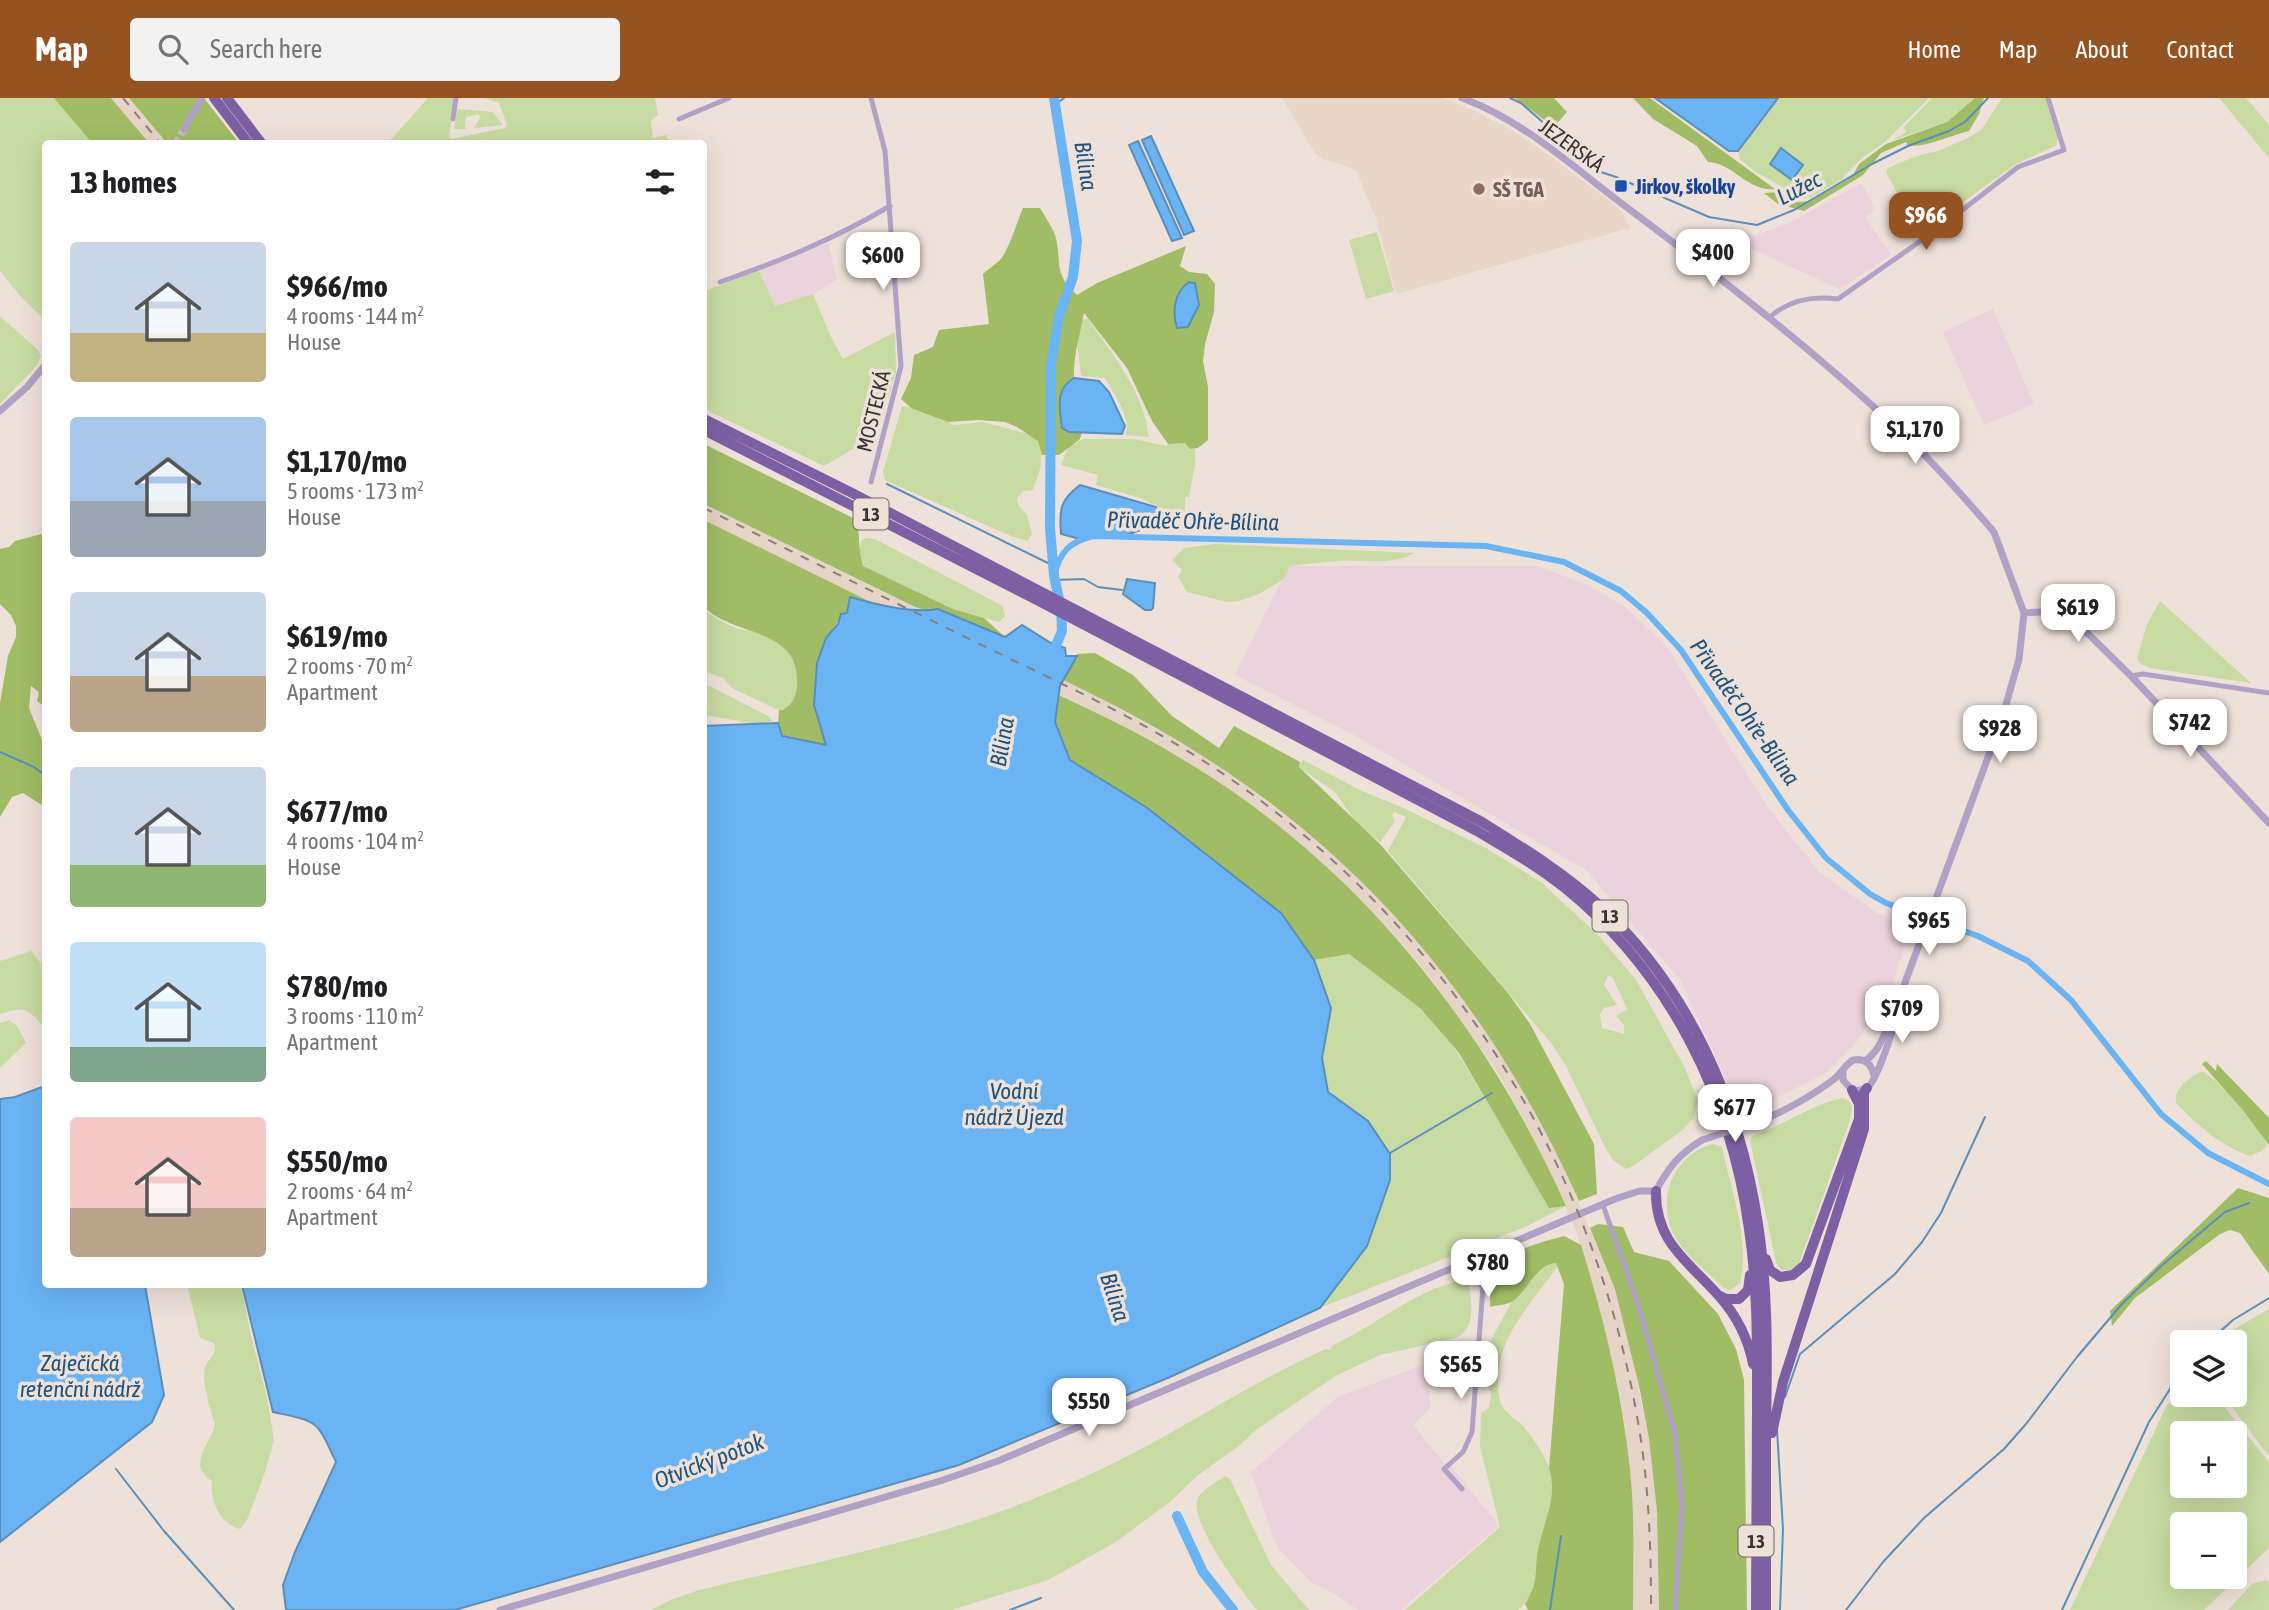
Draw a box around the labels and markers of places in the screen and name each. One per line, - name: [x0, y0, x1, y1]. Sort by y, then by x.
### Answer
- place label: Jirkov, školky: [1634, 174, 1736, 198]
- place label: SŠ TGA: [1493, 177, 1544, 201]
- marker: Jirkov, školky: [1613, 178, 1629, 194]
- marker: SŠ TGA: [1471, 181, 1487, 197]
- pin: $966: [1885, 192, 1967, 252]
- pin: $400: [1672, 230, 1754, 289]
- pin: $600: [842, 232, 924, 292]
- pin: $1,170: [1858, 406, 1972, 466]
- pin: $619: [2037, 584, 2119, 644]
- pin: $742: [2149, 700, 2231, 759]
- pin: $928: [1959, 706, 2041, 765]
- pin: $965: [1888, 898, 1970, 957]
- pin: $709: [1861, 986, 1943, 1045]
- pin: $677: [1694, 1084, 1776, 1144]
- pin: $780: [1447, 1240, 1529, 1299]
- pin: $565: [1420, 1342, 1502, 1401]
- pin: $550: [1048, 1378, 1130, 1438]

